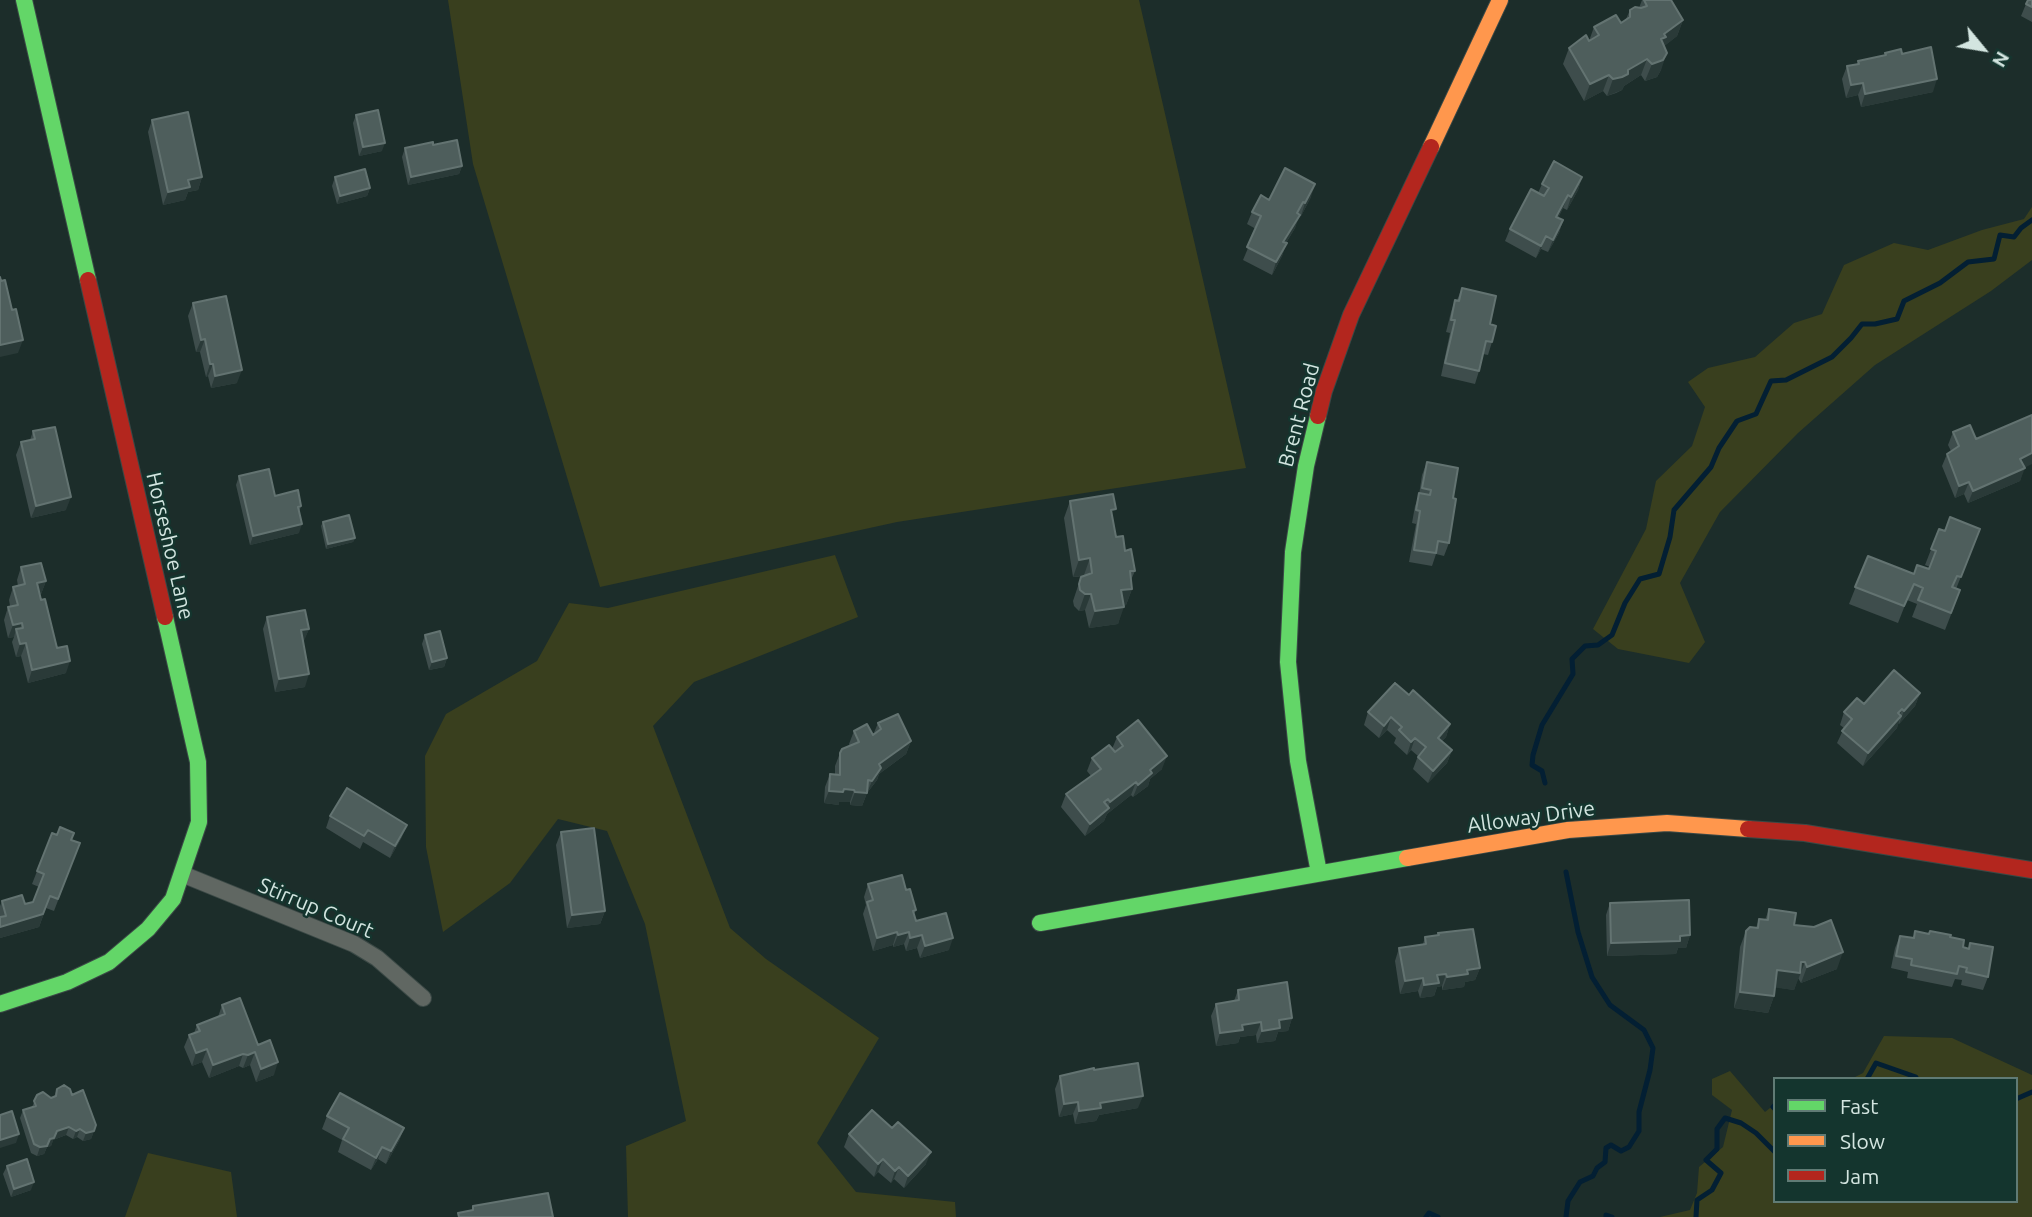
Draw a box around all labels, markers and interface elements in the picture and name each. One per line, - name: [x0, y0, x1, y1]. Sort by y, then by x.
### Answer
- north arrow: [1948, 14, 2018, 84]
- text: N: [1988, 48, 2014, 71]
- street label: Brent Road: [1273, 360, 1325, 470]
- street label: Horseshoe Lane: [141, 470, 199, 622]
- street label: Alloway Drive: [1466, 796, 1596, 838]
- street label: Stirrup Court: [255, 872, 377, 944]
- legend: [1773, 1077, 2018, 1203]
- text: Fast: [1840, 1094, 1878, 1118]
- text: Slow: [1840, 1129, 1885, 1153]
- text: Jam: [1840, 1164, 1879, 1188]

